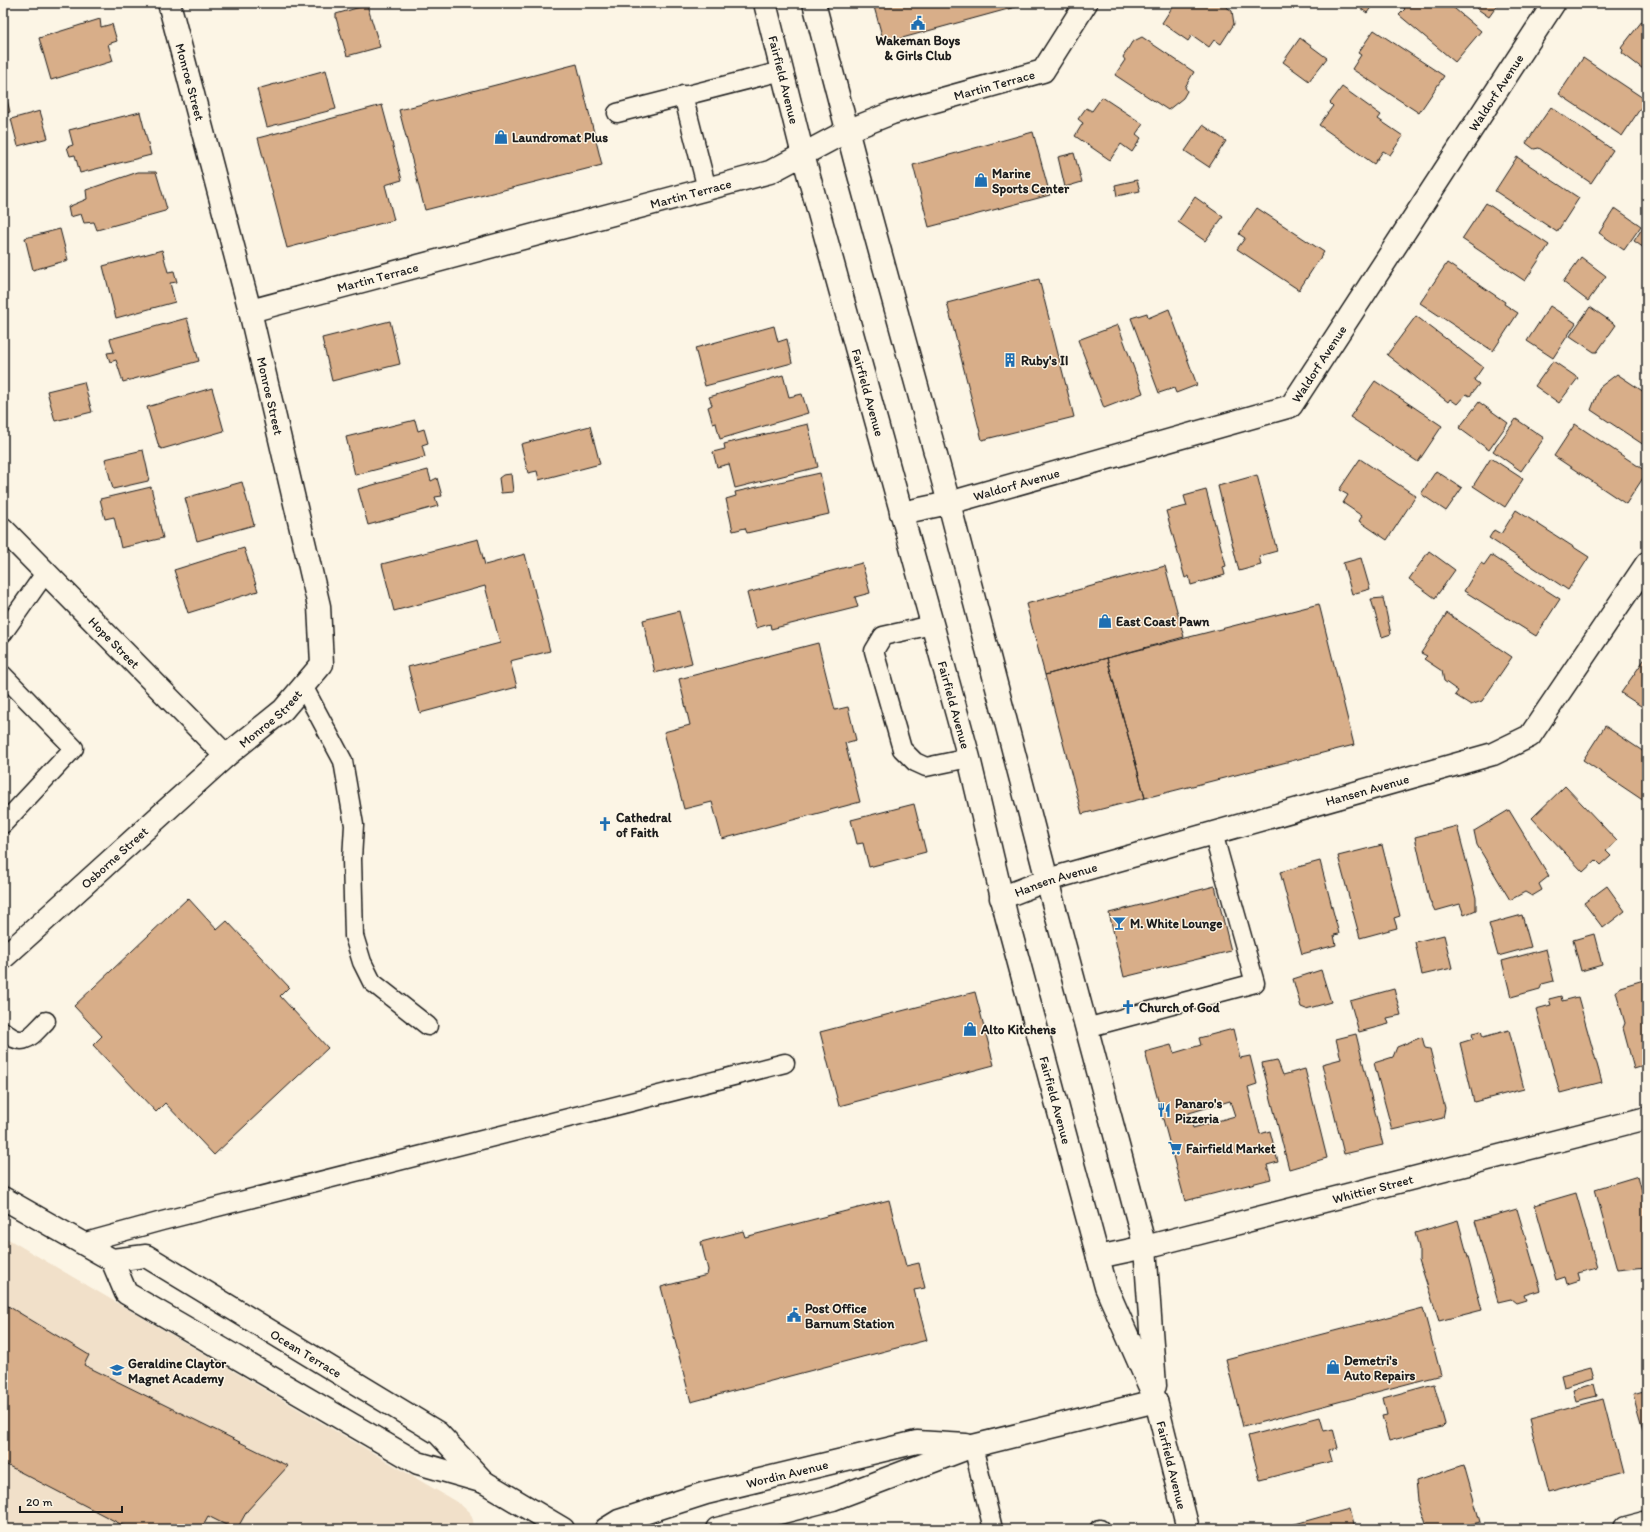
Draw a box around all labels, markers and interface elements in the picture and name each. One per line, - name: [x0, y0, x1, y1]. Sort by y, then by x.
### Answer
- public building icon: Wakeman Boys & Girls Club: [910, 15, 926, 31]
- place label: Wakeman Boys & Girls Club: [876, 33, 961, 63]
- street label: Fairfield Avenue: [766, 34, 802, 125]
- street label: Monroe Street: [172, 42, 208, 122]
- street label: Waldorf Avenue: [1465, 51, 1526, 134]
- street label: Martin Terrace: [952, 66, 1036, 103]
- shop icon: Laundromat Plus: [493, 129, 509, 145]
- place label: Laundromat Plus: [512, 130, 608, 145]
- place label: Marine Sports Center: [992, 166, 1070, 197]
- shop icon: Marine Sports Center: [973, 172, 989, 188]
- street label: Martin Terrace: [648, 175, 733, 211]
- street label: Martin Terrace: [335, 259, 420, 295]
- street label: Waldorf Avenue: [1288, 322, 1349, 405]
- street label: Fairfield Avenue: [849, 347, 888, 438]
- building icon: Ruby's II: [1002, 352, 1018, 368]
- place label: Ruby's II: [1021, 353, 1068, 369]
- street label: Monroe Street: [254, 356, 286, 437]
- street label: Waldorf Avenue: [971, 465, 1061, 503]
- street label: Hope Street: [86, 613, 143, 671]
- shop icon: East Coast Pawn: [1097, 613, 1113, 629]
- place label: East Coast Pawn: [1116, 614, 1210, 629]
- street label: Fairfield Avenue: [935, 659, 974, 750]
- street label: Monroe Street: [236, 686, 305, 750]
- street label: Hansen Avenue: [1324, 771, 1411, 809]
- place label: Cathedral of Faith: [616, 810, 672, 840]
- church icon: Cathedral of Faith: [597, 816, 613, 832]
- street label: Osborne Street: [78, 823, 151, 891]
- street label: Hansen Avenue: [1012, 859, 1099, 900]
- bar icon: M. White Lounge: [1111, 915, 1127, 931]
- place label: M. White Lounge: [1130, 916, 1222, 932]
- church icon: Church of God: [1120, 999, 1136, 1015]
- place label: Church of God: [1139, 1000, 1220, 1015]
- shop icon: Alto Kitchens: [962, 1021, 978, 1037]
- place label: Alto Kitchens: [980, 1022, 1056, 1037]
- street label: Fairfield Avenue: [1037, 1054, 1075, 1146]
- place label: Panaro's Pizzeria: [1175, 1096, 1222, 1126]
- restaurant icon: Panaro's Pizzeria: [1156, 1102, 1172, 1118]
- supermarket icon: Fairfield Market: [1167, 1140, 1183, 1156]
- place label: Fairfield Market: [1186, 1141, 1276, 1156]
- street label: Whittier Street: [1331, 1171, 1415, 1206]
- place label: Post Office Barnum Station: [805, 1301, 895, 1331]
- public building icon: Post Office Barnum Station: [786, 1307, 802, 1323]
- street label: Ocean Terrace: [268, 1326, 345, 1380]
- place label: Demetri's Auto Repairs: [1343, 1353, 1416, 1384]
- place label: Geraldine Claytor Magnet Academy: [128, 1356, 227, 1387]
- shop icon: Demetri's Auto Repairs: [1325, 1359, 1341, 1375]
- school or university icon: Geraldine Claytor Magnet Academy: [109, 1362, 125, 1378]
- street label: Fairfield Avenue: [1154, 1419, 1190, 1511]
- street label: Wordin Avenue: [744, 1456, 830, 1491]
- scale bar: [20, 1488, 122, 1514]
- text: 20 m: [26, 1495, 53, 1509]

